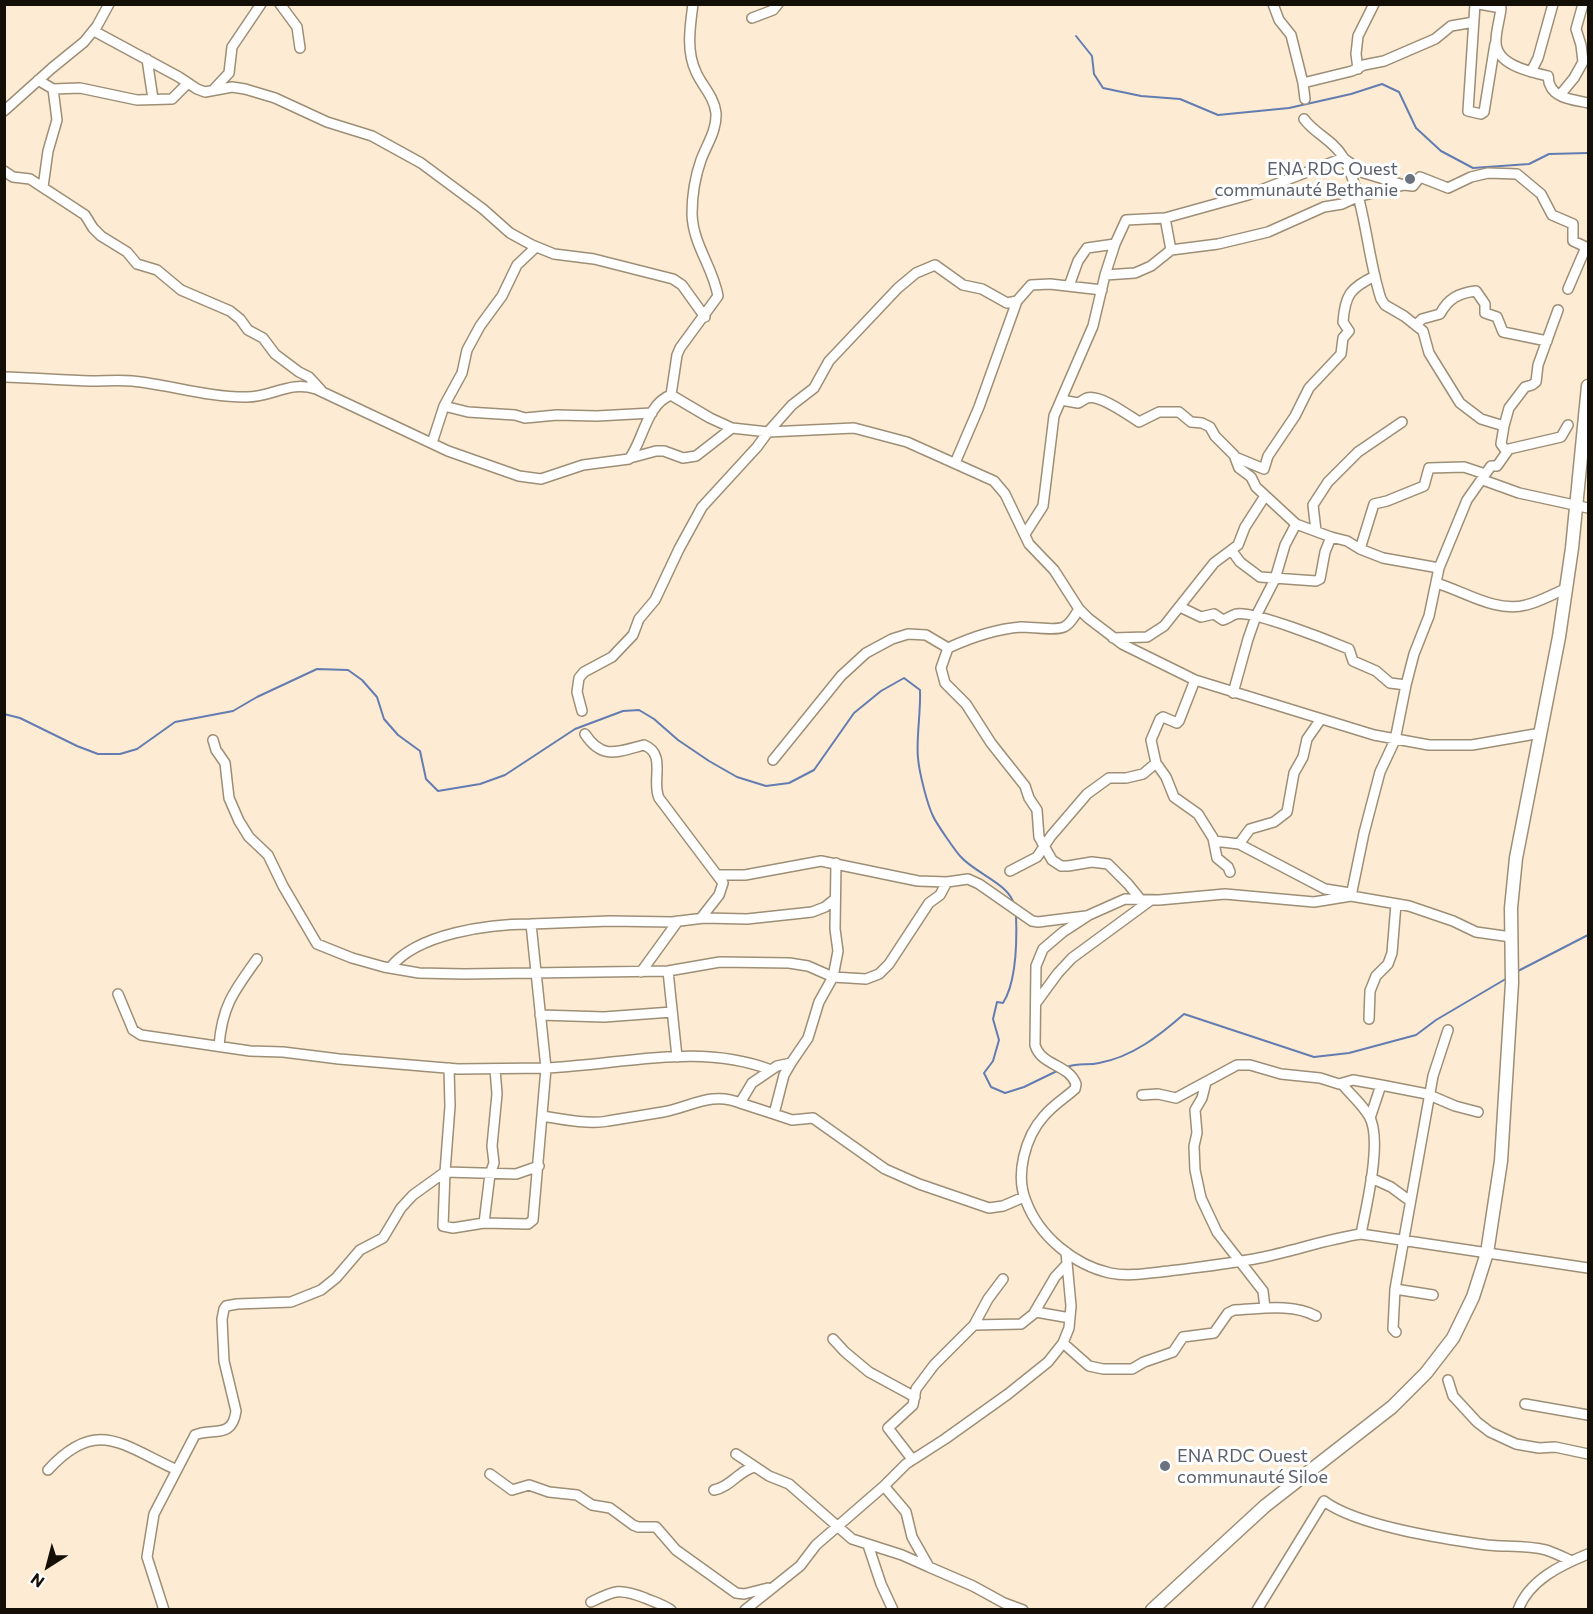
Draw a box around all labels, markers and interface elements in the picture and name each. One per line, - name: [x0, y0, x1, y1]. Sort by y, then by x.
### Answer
- place label: ENA RDC Ouest communauté Bethanie: [1214, 158, 1398, 201]
- marker: ENA RDC Ouest communauté Bethanie: [1403, 172, 1417, 186]
- place label: ENA RDC Ouest communauté Siloe: [1177, 1445, 1328, 1488]
- marker: ENA RDC Ouest communauté Siloe: [1158, 1459, 1172, 1473]
- north arrow: [18, 1536, 78, 1596]
- text: N: [27, 1570, 48, 1592]

